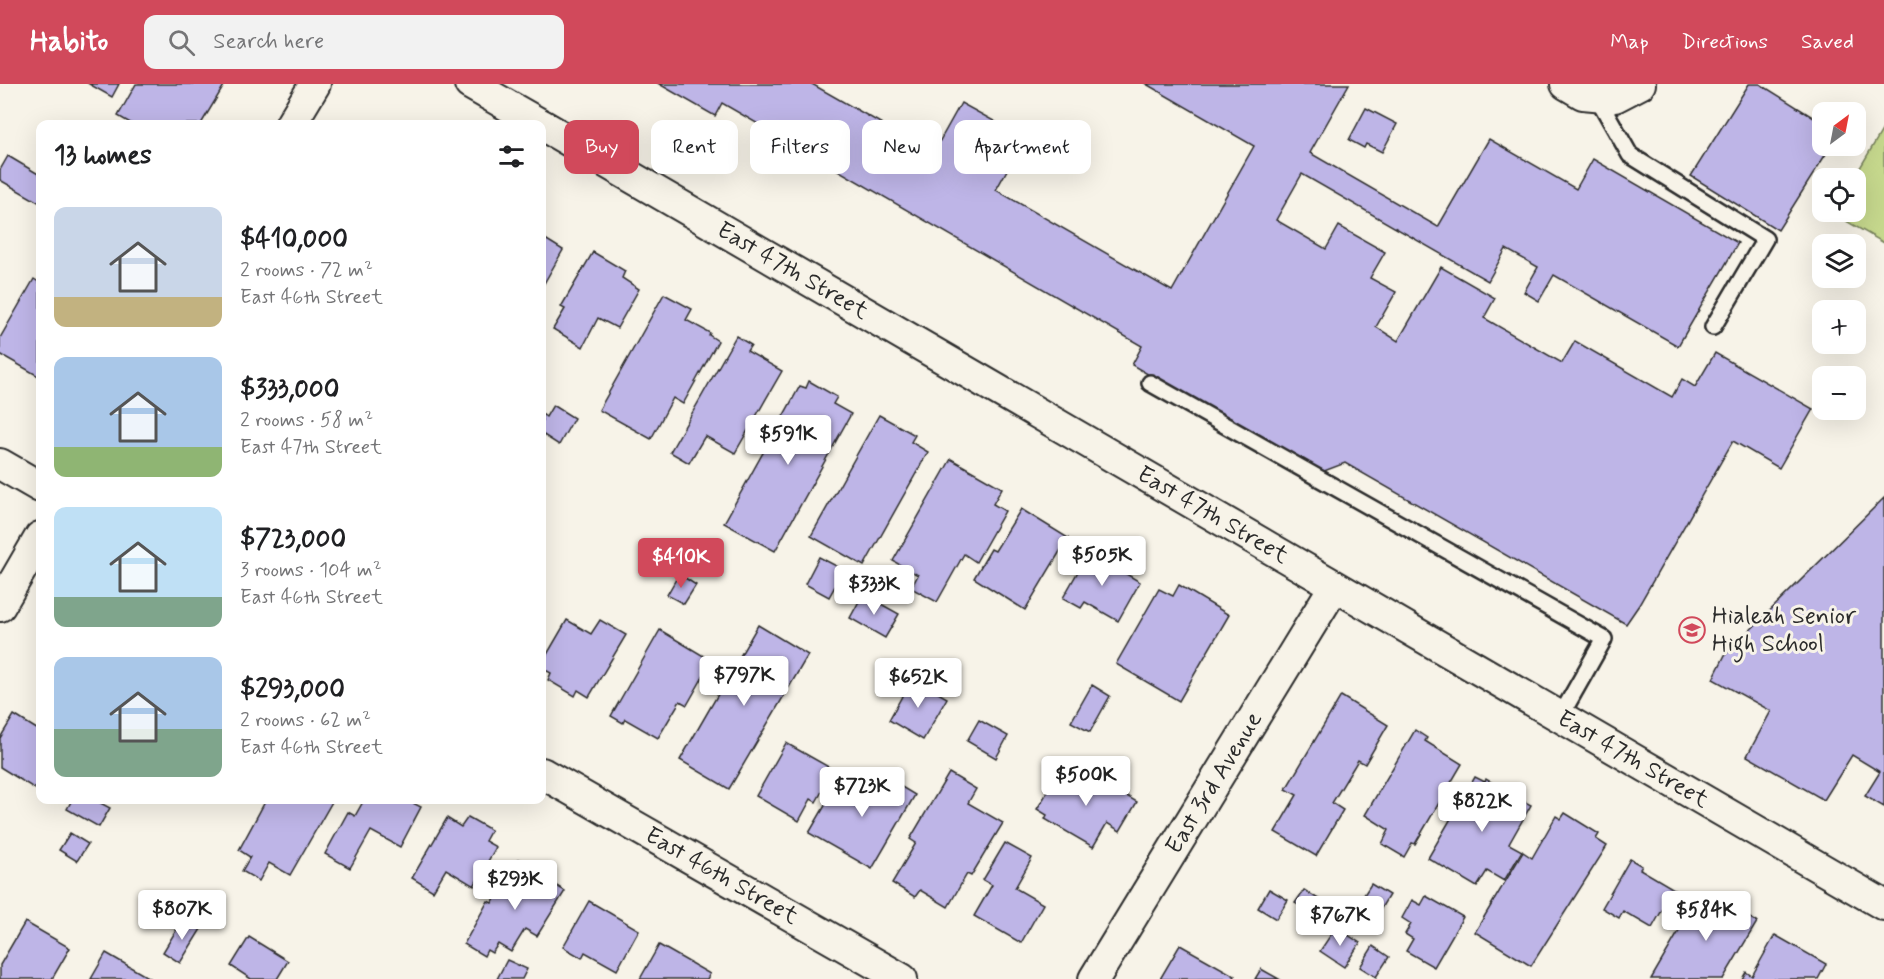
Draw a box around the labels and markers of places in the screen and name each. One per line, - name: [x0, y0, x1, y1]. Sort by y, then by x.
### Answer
- pin: $591K: [746, 415, 830, 466]
- pin: $505K: [1060, 536, 1144, 587]
- pin: $410K: [639, 538, 723, 589]
- pin: $333K: [832, 565, 916, 616]
- place label: Hialeah Senior High School: [1712, 601, 1857, 663]
- school or university icon: Hialeah Senior High School: [1677, 615, 1707, 645]
- pin: $797K: [702, 656, 786, 707]
- pin: $652K: [876, 658, 960, 709]
- pin: $500K: [1044, 756, 1128, 807]
- pin: $723K: [820, 767, 904, 818]
- pin: $822K: [1440, 782, 1524, 833]
- pin: $293K: [473, 860, 557, 911]
- pin: $807K: [140, 890, 224, 941]
- pin: $584K: [1664, 891, 1748, 942]
- pin: $767K: [1298, 896, 1382, 947]

